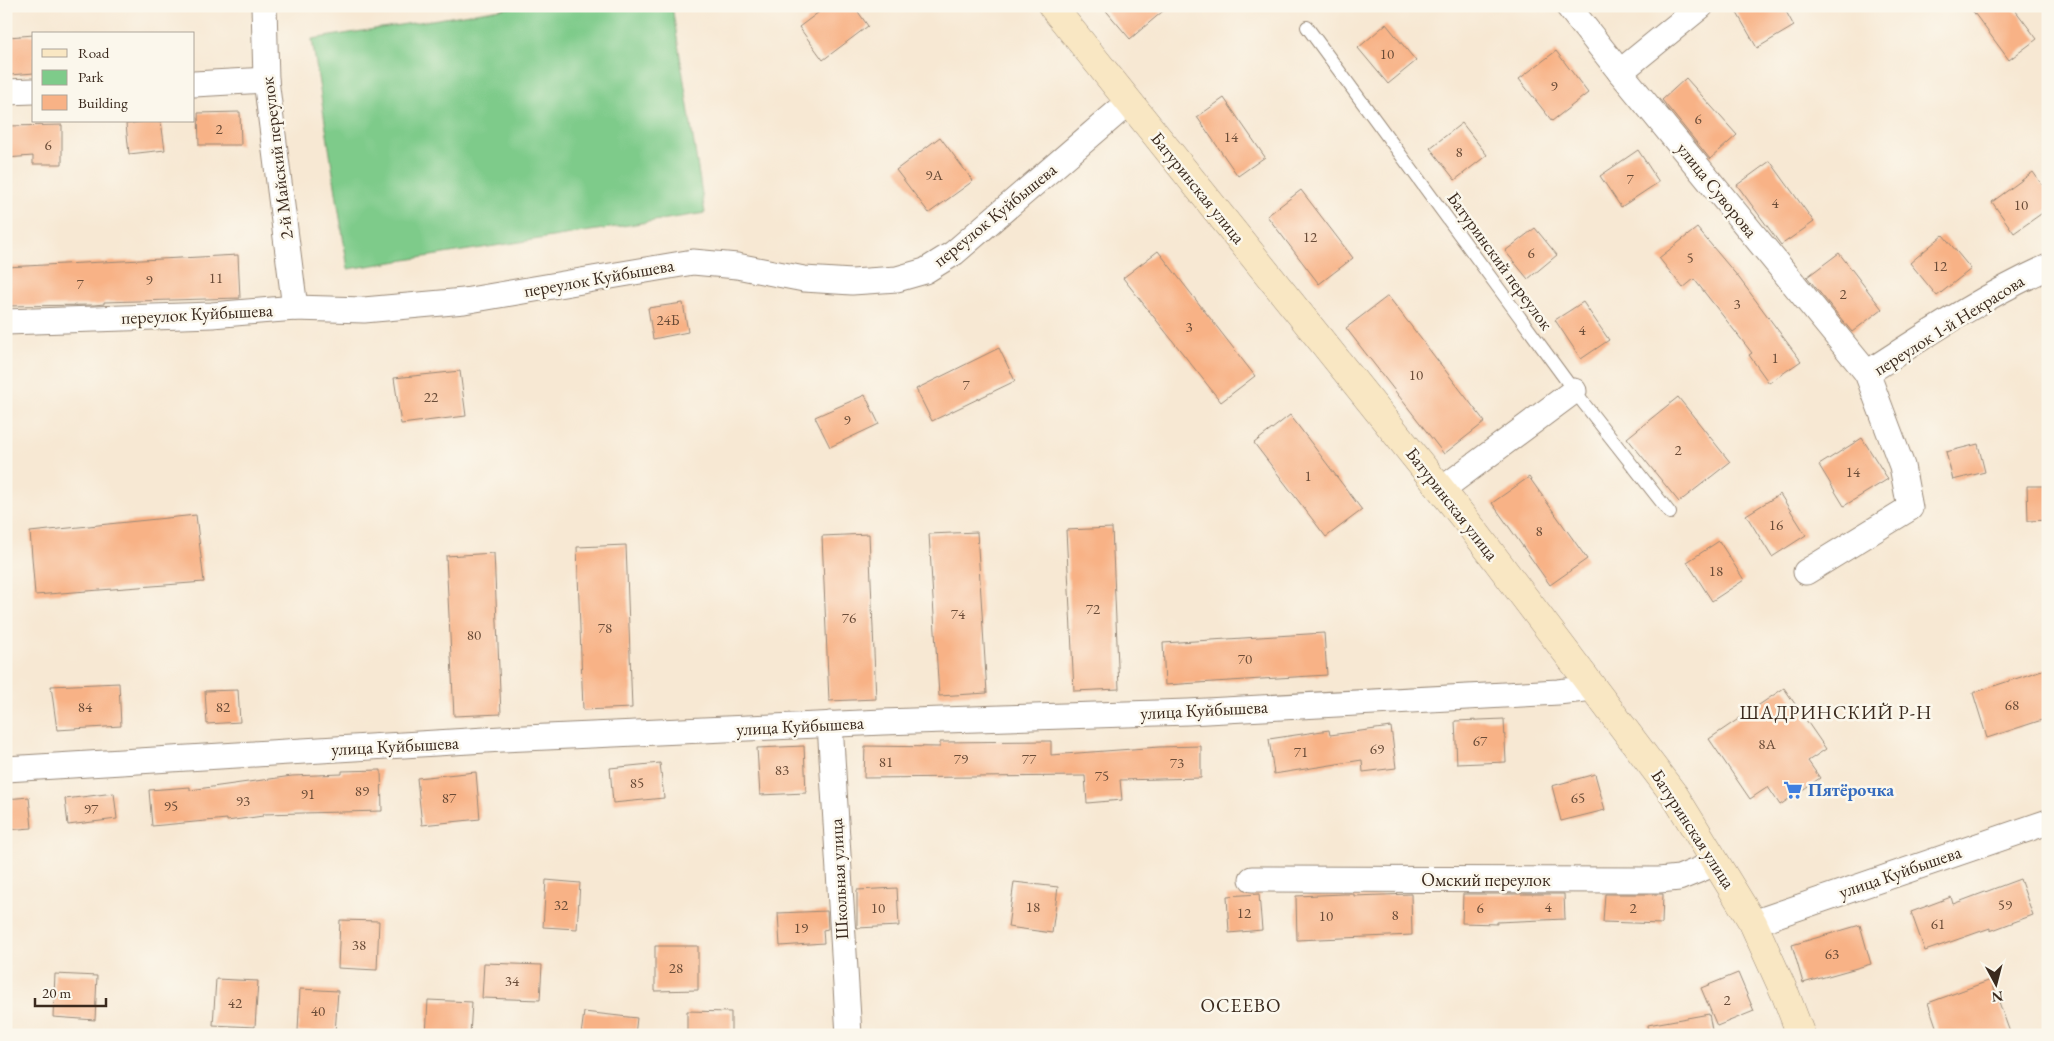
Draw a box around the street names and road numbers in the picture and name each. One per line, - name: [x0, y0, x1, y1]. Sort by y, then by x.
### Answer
- street label: 2-й Майский переулок: [255, 75, 298, 241]
- street label: Батуринская улица: [1146, 127, 1251, 249]
- street label: улица Суворова: [1672, 137, 1763, 243]
- street label: переулок Куйбышева: [928, 157, 1062, 271]
- street label: Батуринский переулок: [1442, 187, 1559, 335]
- street label: переулок Куйбышева: [522, 253, 677, 302]
- street label: переулок 1-й Некрасова: [1869, 268, 2029, 380]
- street label: переулок Куйбышева: [120, 298, 274, 329]
- street label: Батуринская улица: [1401, 442, 1504, 566]
- street label: улица Куйбышева: [1139, 695, 1269, 724]
- street label: улица Куйбышева: [735, 711, 865, 740]
- street label: улица Куйбышева: [330, 731, 460, 760]
- street label: Батуринская улица: [1646, 765, 1741, 893]
- street label: Школьная улица: [824, 817, 853, 940]
- street label: улица Куйбышева: [1836, 840, 1965, 903]
- street label: Омский переулок: [1421, 868, 1551, 891]

